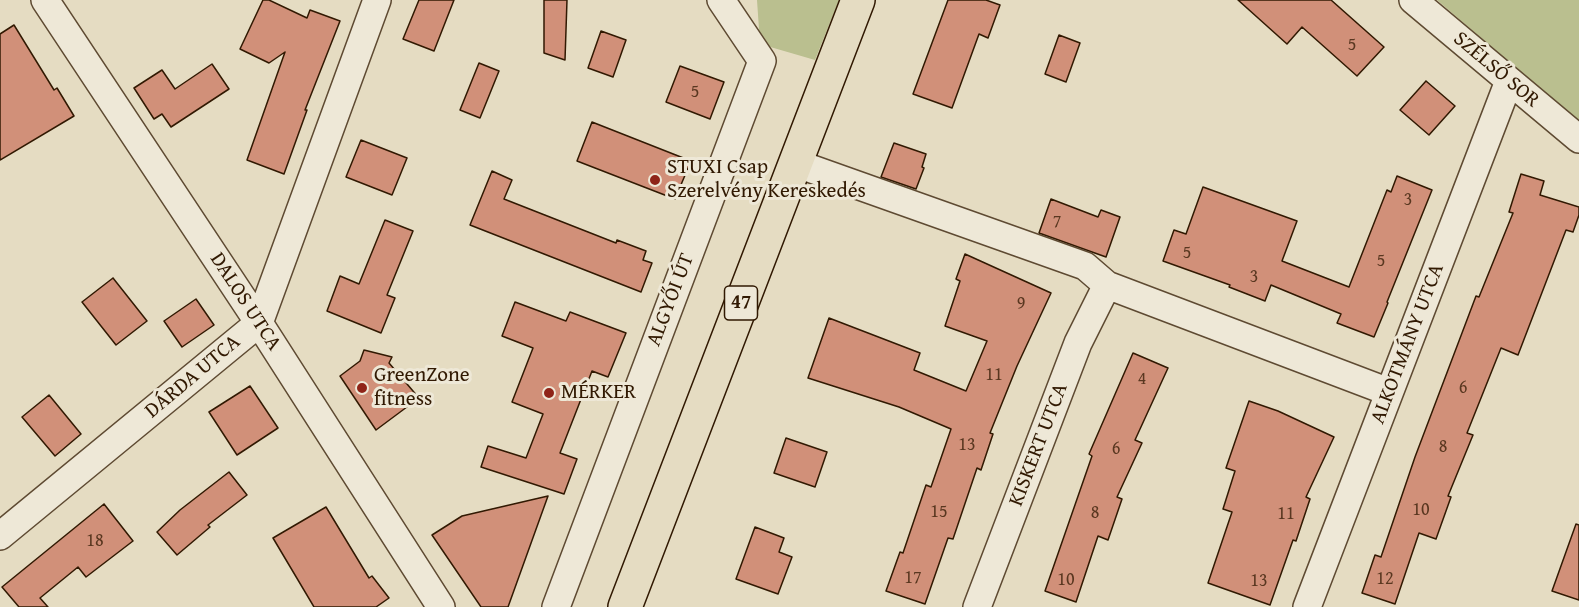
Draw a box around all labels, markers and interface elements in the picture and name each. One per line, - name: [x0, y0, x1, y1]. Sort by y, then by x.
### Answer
- street label: SZÉLSŐ SOR: [1448, 27, 1544, 113]
- house number: 5: [1348, 34, 1356, 56]
- house number: 5: [691, 81, 699, 103]
- place label: STUXI Csap Szerelvény Kereskedés: [667, 155, 866, 205]
- marker: STUXI Csap Szerelvény Kereskedés: [648, 173, 662, 187]
- house number: 3: [1404, 189, 1412, 211]
- house number: 7: [1053, 211, 1061, 233]
- house number: 5: [1183, 242, 1191, 264]
- street label: DALOS UTCA: [204, 248, 286, 356]
- street label: ALGYŐI ÚT: [642, 250, 700, 350]
- house number: 5: [1377, 250, 1385, 272]
- street label: ALKOTMÁNY UTCA: [1366, 260, 1450, 428]
- house number: 3: [1250, 266, 1258, 288]
- road number: 47: [724, 286, 758, 320]
- house number: 9: [1017, 293, 1025, 315]
- street label: DÁRDA UTCA: [140, 330, 246, 424]
- place label: GreenZone fitness: [374, 363, 470, 413]
- house number: 11: [985, 364, 1003, 386]
- house number: 4: [1138, 368, 1146, 390]
- house number: 6: [1459, 377, 1467, 399]
- place label: MÉRKER: [561, 380, 636, 406]
- street label: KISKERT UTCA: [1004, 380, 1074, 510]
- marker: GreenZone fitness: [355, 381, 369, 395]
- marker: MÉRKER: [542, 386, 556, 400]
- house number: 13: [958, 434, 976, 456]
- house number: 8: [1439, 436, 1447, 458]
- house number: 6: [1112, 438, 1120, 460]
- house number: 10: [1412, 499, 1430, 521]
- house number: 15: [930, 501, 948, 523]
- house number: 8: [1091, 502, 1099, 524]
- house number: 11: [1277, 503, 1295, 525]
- house number: 18: [86, 530, 104, 552]
- house number: 17: [904, 567, 922, 589]
- house number: 12: [1376, 568, 1394, 590]
- house number: 10: [1057, 569, 1075, 591]
- house number: 13: [1250, 570, 1268, 592]

